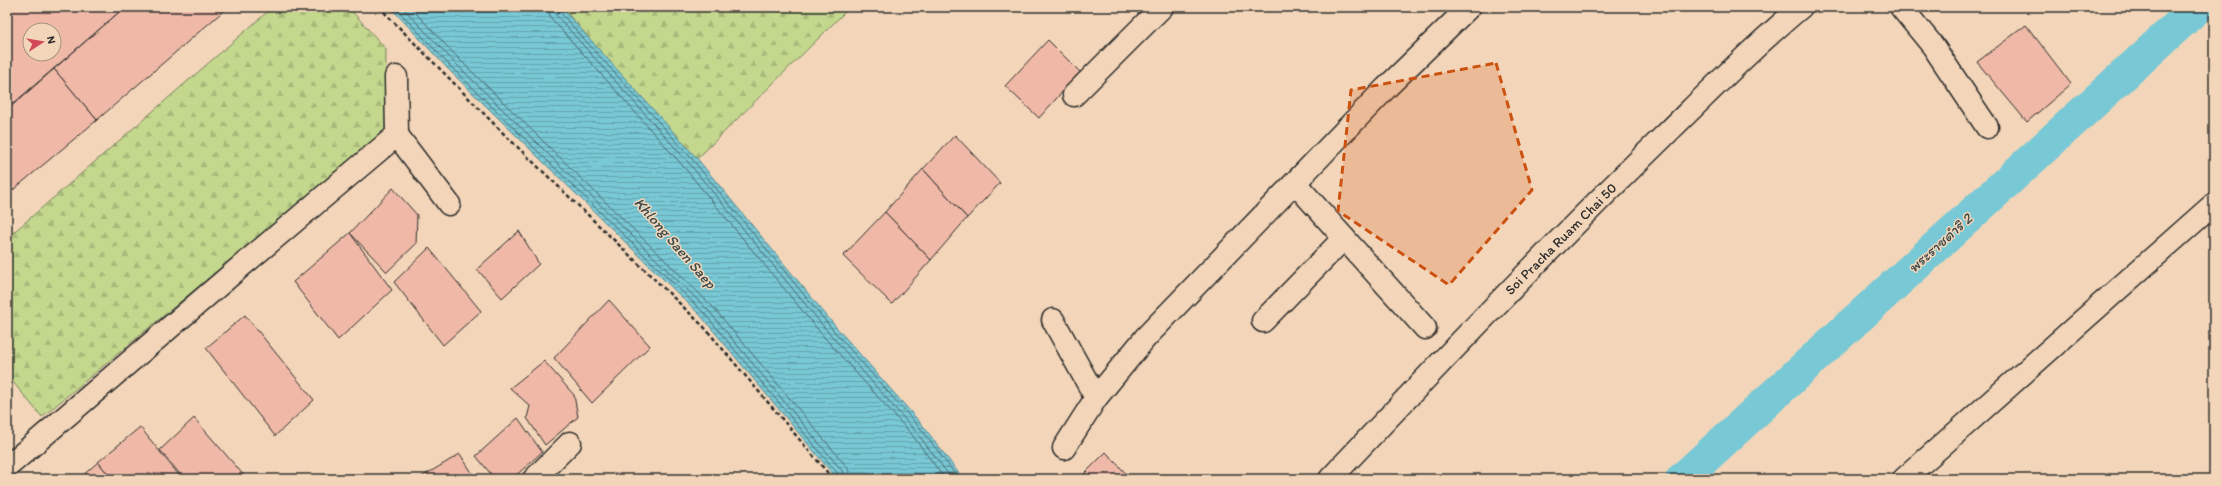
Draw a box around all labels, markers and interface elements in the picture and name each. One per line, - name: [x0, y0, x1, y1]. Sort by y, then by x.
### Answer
- north arrow: [22, 22, 62, 62]
- text: N: [44, 35, 58, 45]
- street label: Soi Pracha Ruam Chai 50: [1501, 179, 1621, 299]
- water label: Khlong Saen Saep: [631, 194, 720, 293]
- water label: พระราชดำริ 2: [1904, 209, 1977, 276]

